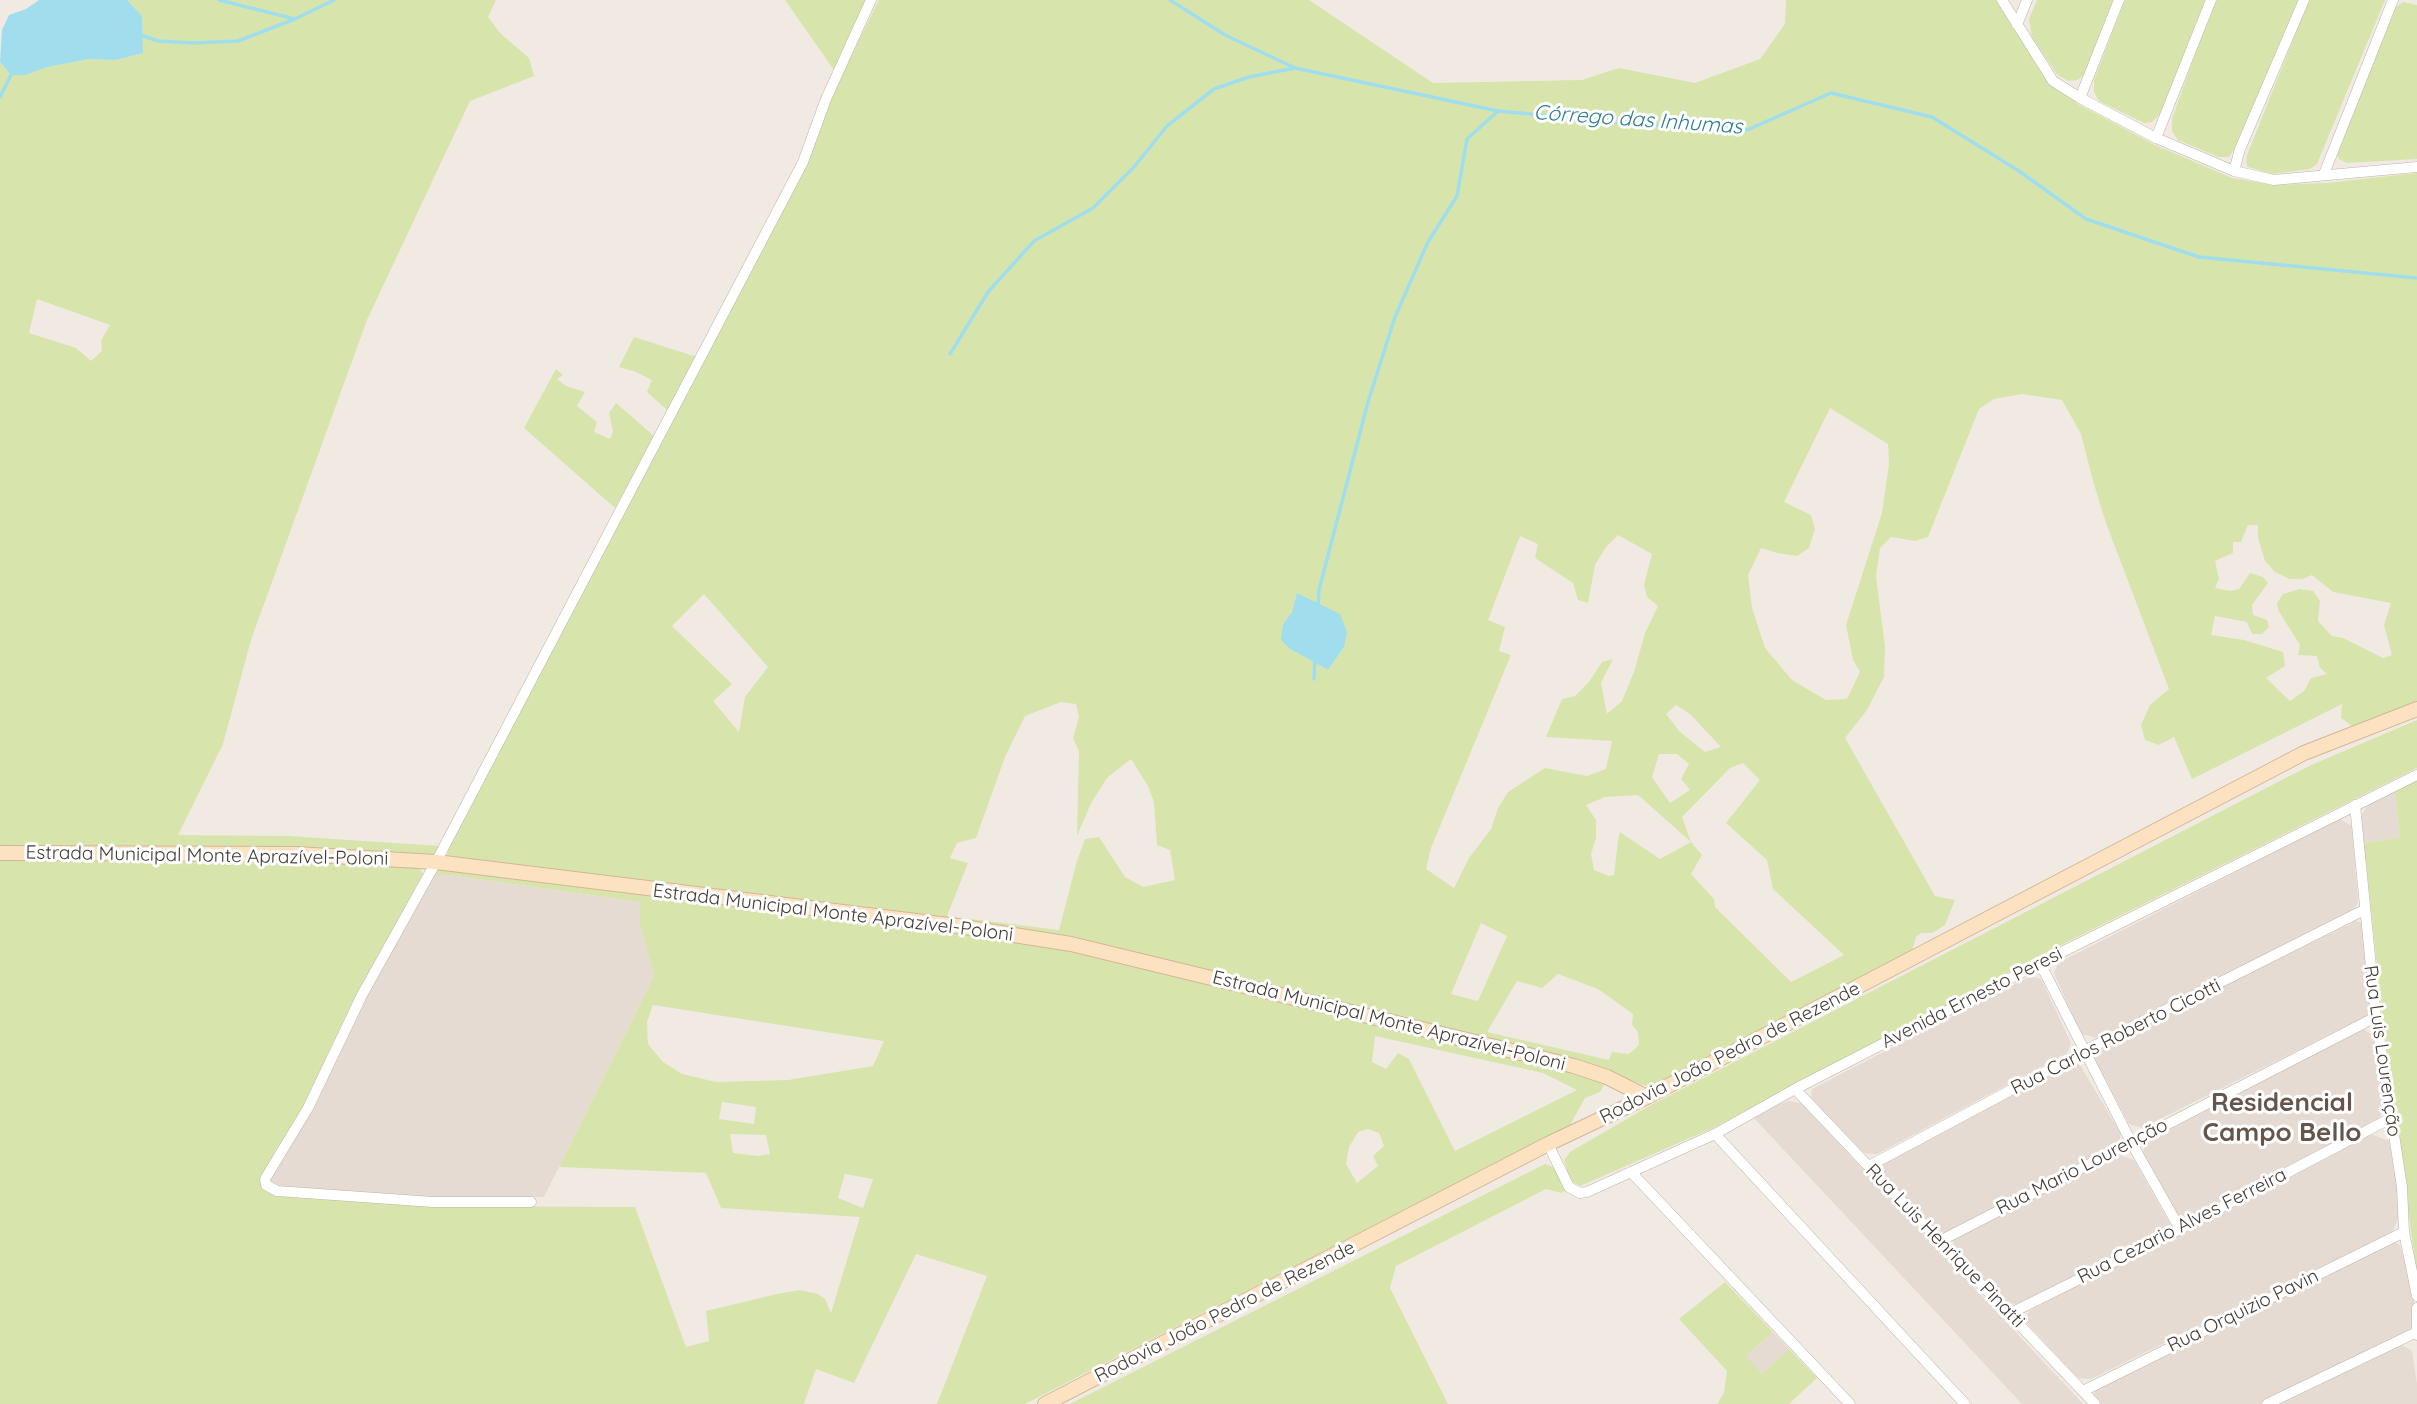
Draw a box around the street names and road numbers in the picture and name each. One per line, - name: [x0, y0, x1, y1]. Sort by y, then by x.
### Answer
- street label: Estrada Municipal Monte Aprazível-Poloni: [25, 841, 389, 871]
- street label: Estrada Municipal Monte Aprazível-Poloni: [652, 880, 1014, 946]
- street label: Avenida Ernesto Peresi: [1878, 942, 2066, 1054]
- street label: Rua Luis Lourenção: [2359, 964, 2405, 1138]
- street label: Estrada Municipal Monte Aprazível-Poloni: [1210, 966, 1568, 1076]
- street label: Rua Carlos Roberto Cicotti: [2007, 974, 2225, 1100]
- street label: Rodovia João Pedro de Rezende: [1596, 977, 1864, 1129]
- street label: Rua Mario Lourenção: [1993, 1114, 2171, 1220]
- street label: Rua Luis Henrique Pinatti: [1861, 1159, 2029, 1333]
- street label: Rua Cezario Alves Ferreira: [2074, 1163, 2290, 1289]
- street label: Rodovia João Pedro de Rezende: [1091, 1236, 1359, 1388]
- street label: Rua Orquizio Pavin: [2164, 1265, 2322, 1357]

